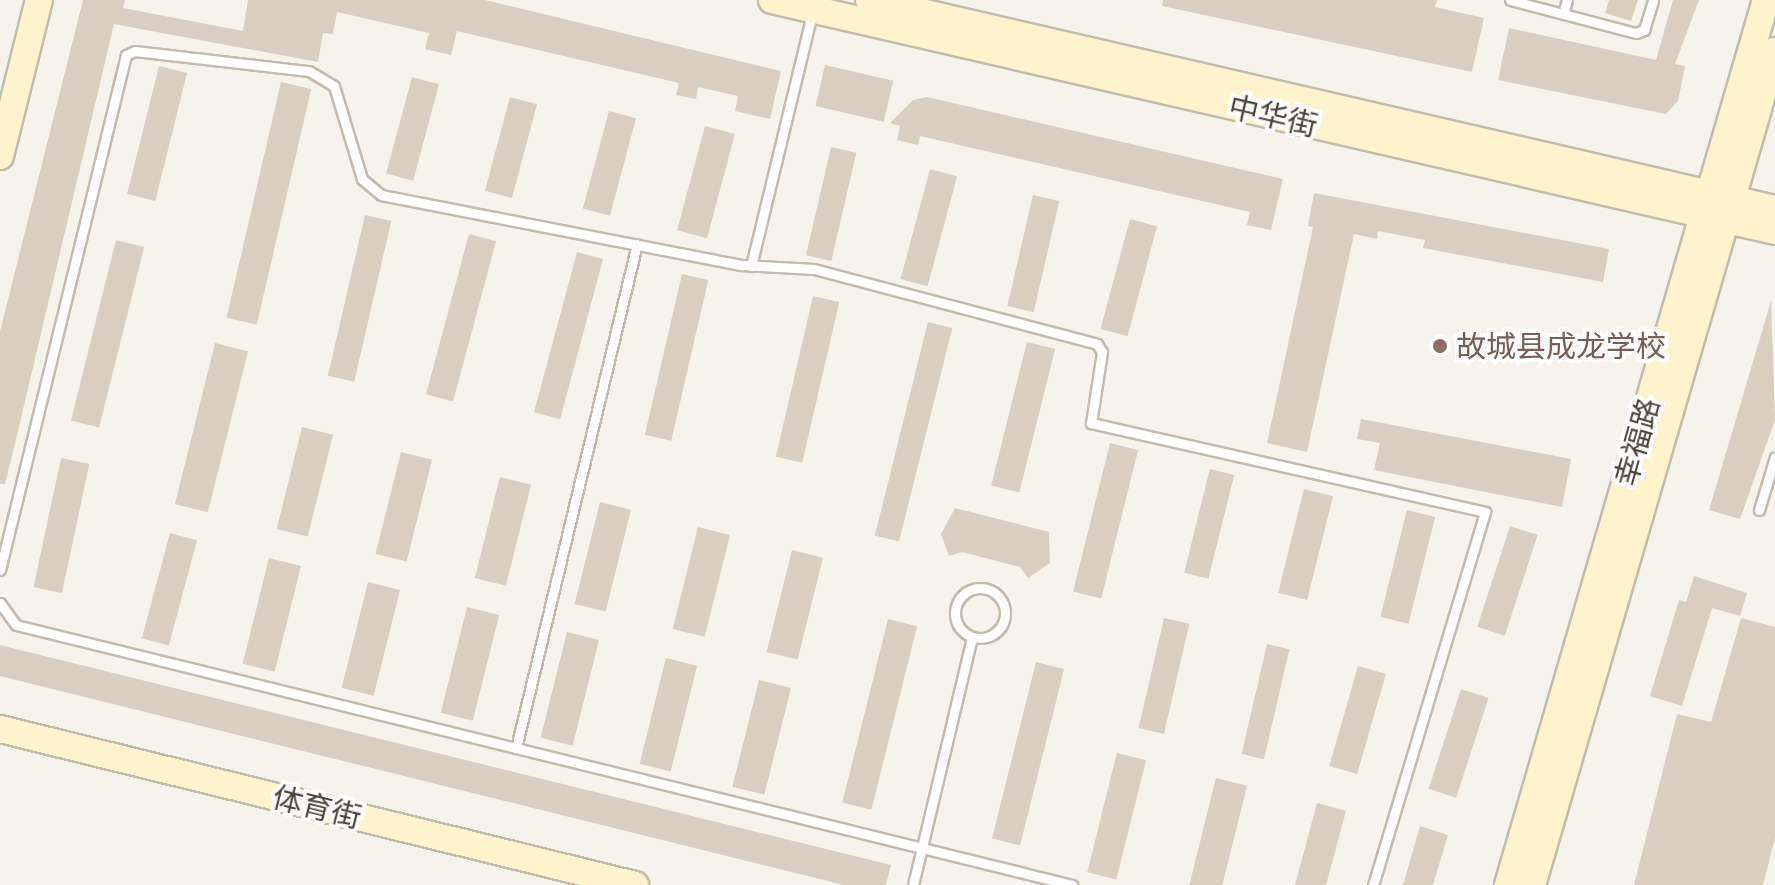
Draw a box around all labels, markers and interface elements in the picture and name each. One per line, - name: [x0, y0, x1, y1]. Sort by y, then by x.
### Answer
- street label: 中华街: [1225, 88, 1321, 144]
- place label: 故城县成龙学校: [1456, 328, 1666, 364]
- marker: 故城县成龙学校: [1431, 337, 1449, 355]
- street label: 幸福路: [1607, 394, 1667, 490]
- street label: 体育街: [269, 779, 365, 835]

